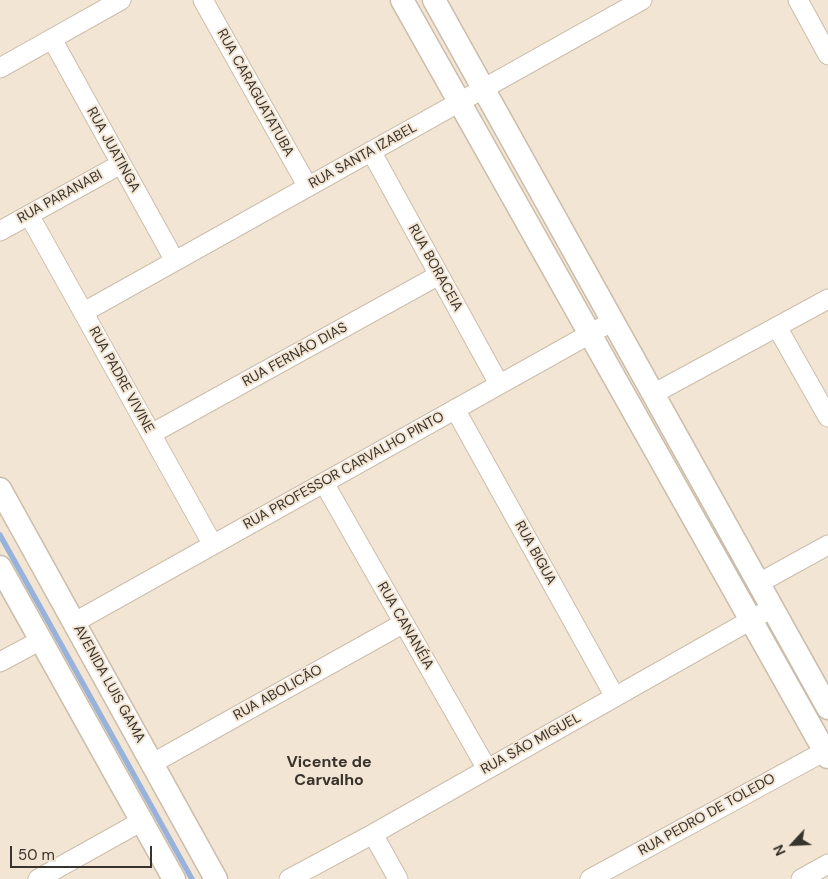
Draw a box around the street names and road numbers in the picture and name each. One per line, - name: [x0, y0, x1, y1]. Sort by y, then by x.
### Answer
- street label: RUA CARAGUATATUBA: [213, 26, 297, 160]
- street label: RUA JUATINGA: [83, 104, 143, 196]
- street label: RUA SANTA IZABEL: [306, 119, 420, 193]
- street label: RUA PARANABI: [15, 167, 105, 227]
- street label: RUA BORACEIA: [404, 222, 466, 314]
- street label: RUA FERNÃO DIAS: [240, 319, 350, 391]
- street label: RUA PADRE VIVINE: [85, 324, 157, 436]
- street label: RUA PROFESSOR CARVALHO PINTO: [241, 409, 447, 533]
- street label: RUA BIGUA: [511, 518, 559, 588]
- street label: RUA CANANÉIA: [373, 579, 437, 673]
- street label: AVENIDA LUIS GAMA: [70, 622, 148, 746]
- street label: RUA ABOLICÃO: [231, 662, 325, 724]
- street label: RUA SÃO MIGUEL: [478, 710, 584, 778]
- street label: RUA PEDRO DE TOLEDO: [636, 770, 778, 860]

